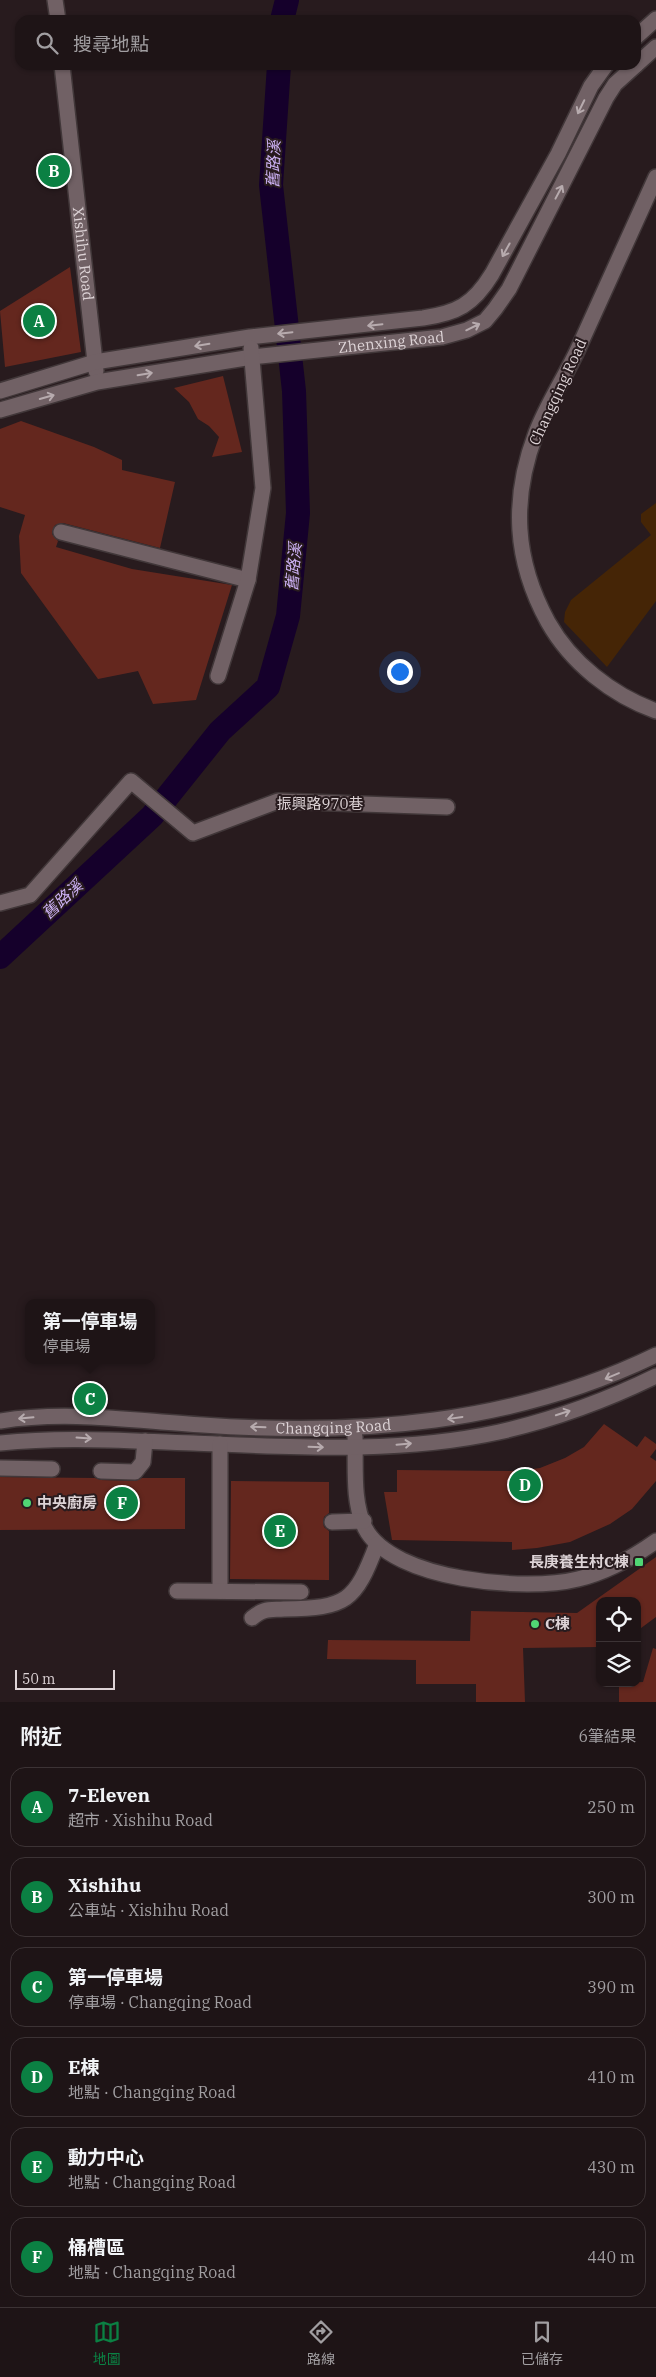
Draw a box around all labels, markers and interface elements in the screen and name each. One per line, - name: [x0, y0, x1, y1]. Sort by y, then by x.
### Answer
- search box: [15, 15, 641, 70]
- icon: search: [33, 29, 61, 57]
- text: 搜尋地點: [73, 32, 149, 56]
- one-way arrow: [576, 99, 586, 114]
- water label: 舊路溪: [262, 138, 284, 188]
- pin: B: [38, 152, 70, 190]
- one-way arrow: [555, 185, 564, 200]
- street label: Xishihu Road: [69, 206, 98, 302]
- one-way arrow: [500, 243, 510, 257]
- pin: A: [23, 302, 55, 340]
- one-way arrow: [367, 320, 383, 330]
- one-way arrow: [465, 321, 480, 331]
- street label: Zhenxing Road: [337, 327, 445, 357]
- one-way arrow: [277, 329, 293, 338]
- street label: Changqing Road: [525, 335, 591, 448]
- one-way arrow: [194, 340, 210, 350]
- one-way arrow: [137, 369, 153, 379]
- one-way arrow: [38, 391, 54, 401]
- water label: 舊路溪: [281, 540, 305, 592]
- your location: [387, 659, 413, 685]
- street label: 振興路970巷: [276, 794, 364, 813]
- water label: 舊路溪: [38, 874, 88, 923]
- popup: [25, 1299, 155, 1364]
- text: 第一停車場: [42, 1309, 138, 1333]
- text: 停車場: [42, 1336, 91, 1356]
- one-way arrow: [605, 1371, 620, 1381]
- pin: C: [74, 1380, 106, 1418]
- one-way arrow: [555, 1407, 571, 1417]
- one-way arrow: [447, 1413, 463, 1423]
- one-way arrow: [19, 1414, 35, 1423]
- street label: Changqing Road: [275, 1415, 392, 1438]
- one-way arrow: [250, 1423, 266, 1432]
- one-way arrow: [75, 1434, 91, 1443]
- one-way arrow: [396, 1439, 412, 1449]
- one-way arrow: [308, 1443, 324, 1452]
- pin: D: [509, 1466, 541, 1504]
- pin: F: [106, 1484, 138, 1522]
- place label: 中央廚房: [37, 1493, 97, 1512]
- marker: 中央廚房: [21, 1497, 33, 1509]
- pin: E: [264, 1512, 296, 1550]
- place label: 長庚養生村C棟: [529, 1552, 629, 1571]
- marker: 長庚養生村C棟: [633, 1556, 645, 1568]
- map controls: [596, 1597, 641, 1687]
- button: locate: [596, 1597, 641, 1642]
- place label: C棟: [545, 1614, 570, 1633]
- marker: C棟: [529, 1618, 541, 1630]
- button: layers: [596, 1642, 641, 1687]
- scale bar: [15, 1667, 115, 1690]
- text: 50 m: [22, 1670, 55, 1688]
- text: 附近: [20, 1722, 62, 1750]
- text: 6筆結果: [578, 1726, 636, 1746]
- text: 7-Eleven: [68, 1783, 150, 1807]
- text: A: [31, 1797, 43, 1817]
- text: 250 m: [587, 1797, 635, 1817]
- text: 超市 · Xishihu Road: [68, 1810, 213, 1830]
- text: Xishihu: [68, 1873, 141, 1897]
- text: B: [31, 1887, 43, 1907]
- text: 300 m: [587, 1887, 635, 1907]
- text: 公車站 · Xishihu Road: [68, 1900, 229, 1920]
- text: 第一停車場: [68, 1965, 163, 1989]
- text: C: [32, 1977, 42, 1997]
- text: 390 m: [587, 1977, 635, 1997]
- text: 停車場 · Changqing Road: [68, 1992, 252, 2012]
- text: E棟: [68, 2055, 100, 2079]
- text: D: [31, 2067, 43, 2087]
- text: 410 m: [587, 2067, 635, 2087]
- text: 地點 · Changqing Road: [68, 2082, 236, 2102]
- text: 動力中心: [68, 2145, 144, 2169]
- text: E: [32, 2157, 42, 2177]
- text: 430 m: [587, 2157, 635, 2177]
- text: 地點 · Changqing Road: [68, 2172, 236, 2192]
- text: 桶槽區: [68, 2235, 125, 2259]
- text: F: [32, 2247, 42, 2267]
- text: 440 m: [587, 2247, 635, 2267]
- text: 地點 · Changqing Road: [68, 2262, 236, 2282]
- tab: 地圖: [93, 2318, 121, 2368]
- tab: 路線: [307, 2318, 335, 2368]
- tab: 已儲存: [521, 2318, 563, 2368]

